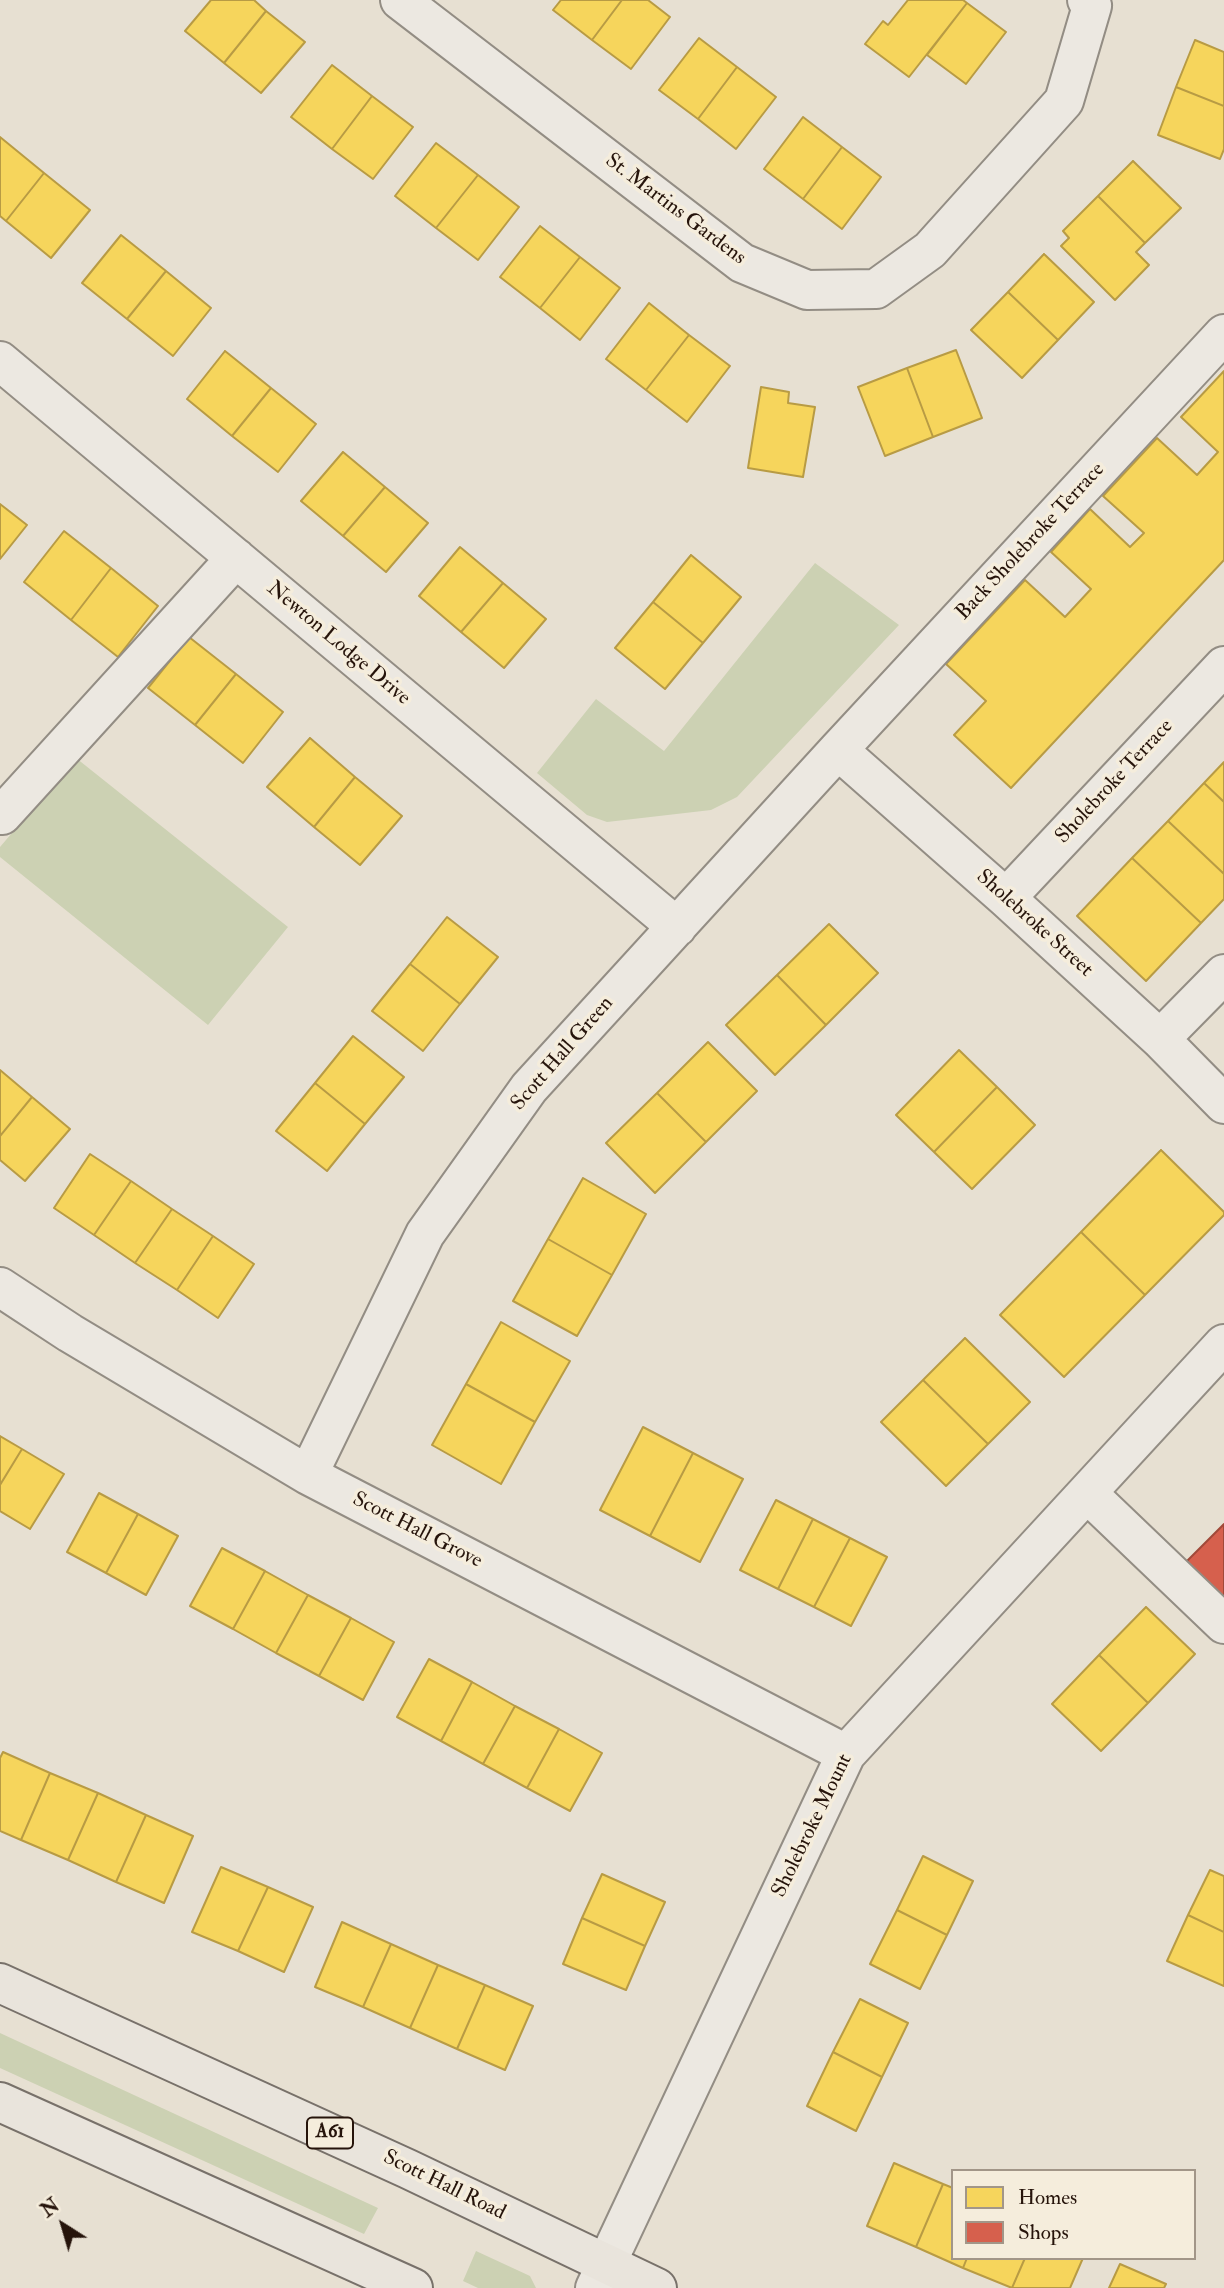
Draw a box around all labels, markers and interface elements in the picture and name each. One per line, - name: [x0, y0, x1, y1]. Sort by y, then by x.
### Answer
- street label: St. Martins Gardens: [600, 149, 750, 271]
- street label: Back Sholebroke Terrace: [951, 458, 1111, 626]
- street label: Newton Lodge Drive: [261, 577, 415, 711]
- street label: Sholebroke Terrace: [1051, 715, 1179, 849]
- street label: Sholebroke Street: [970, 865, 1098, 983]
- street label: Scott Hall Green: [507, 992, 619, 1116]
- street label: Scott Hall Grove: [348, 1487, 486, 1575]
- street label: Sholebroke Mount: [767, 1750, 859, 1902]
- road number: A61: [307, 2118, 353, 2148]
- street label: Scott Hall Road: [379, 2145, 509, 2227]
- legend: [951, 2169, 1196, 2260]
- text: Homes: [1018, 2184, 1077, 2211]
- north arrow: [28, 2190, 98, 2260]
- text: N: [36, 2194, 64, 2223]
- text: Shops: [1018, 2219, 1069, 2246]

